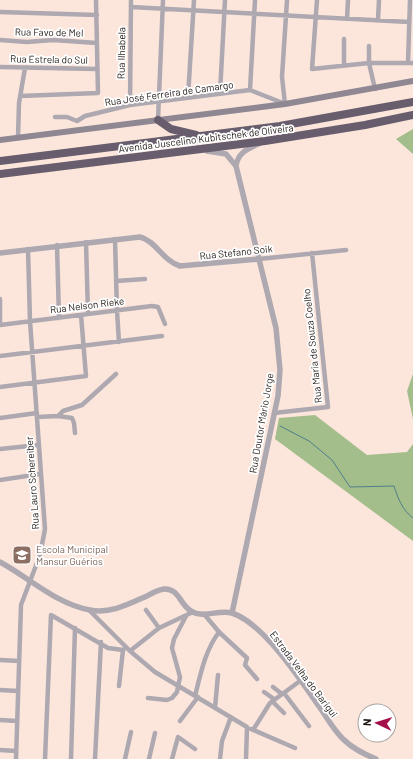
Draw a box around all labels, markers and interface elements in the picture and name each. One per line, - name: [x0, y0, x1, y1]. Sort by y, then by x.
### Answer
- street label: Rua Favo de Mel: [15, 25, 83, 39]
- street label: Rua Ilhabela: [115, 27, 127, 79]
- street label: Rua Estrela do Sul: [10, 52, 88, 66]
- street label: Rua José Ferreira de Camargo: [104, 78, 234, 108]
- street label: Avenida Juscelino Kubitschek de Oliveira: [118, 121, 294, 155]
- street label: Rua Stefano Soik: [199, 242, 273, 262]
- street label: Rua Maria de Souza Coelho: [300, 288, 324, 404]
- street label: Rua Nelson Rieke: [49, 294, 125, 316]
- street label: Rua Doutor Mário Jorge: [246, 372, 276, 474]
- street label: Rua Lauro Schereiber: [23, 436, 41, 530]
- place label: Escola Municipal Mansur Guérios: [36, 543, 108, 567]
- school or university icon: Escola Municipal Mansur Guérios: [11, 544, 33, 566]
- street label: Estrada Velha do Barigui: [268, 628, 340, 720]
- north arrow: [357, 703, 397, 743]
- text: N: [360, 718, 373, 726]

